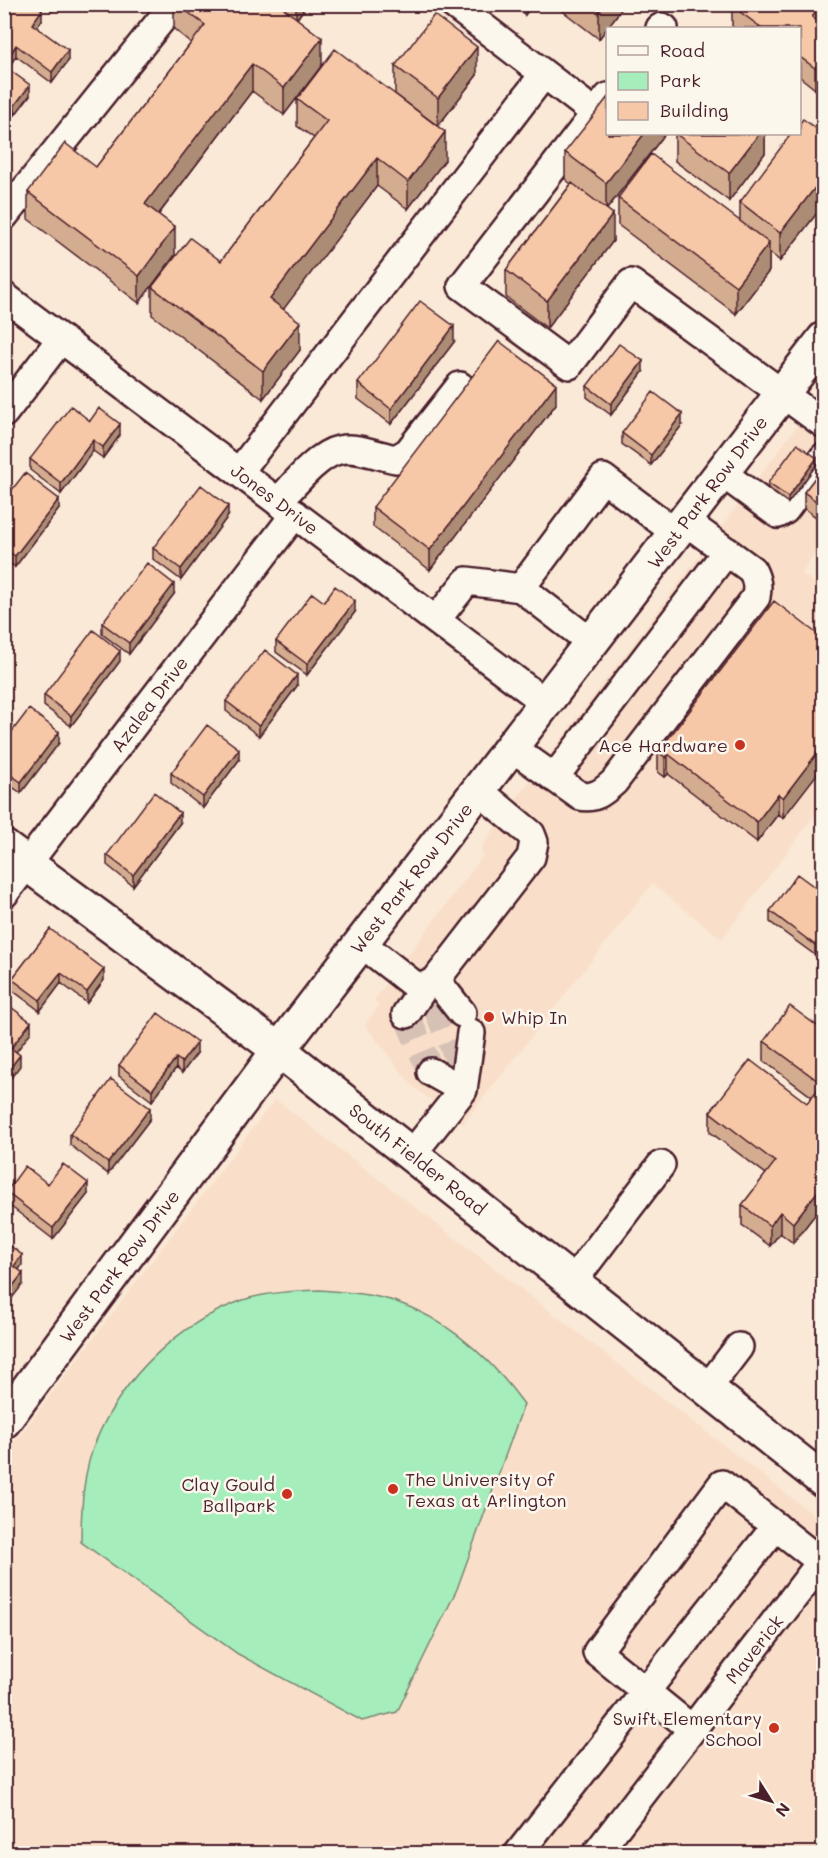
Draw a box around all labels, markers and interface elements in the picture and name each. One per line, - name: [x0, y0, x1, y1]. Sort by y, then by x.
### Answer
- legend: [606, 27, 801, 135]
- text: Road: [660, 38, 705, 62]
- text: Park: [660, 68, 701, 92]
- text: Building: [660, 98, 728, 122]
- street label: West Park Row Drive: [642, 411, 772, 573]
- street label: Jones Drive: [226, 458, 324, 540]
- street label: Azalea Drive: [105, 651, 193, 757]
- place label: Ace Hardware: [598, 733, 728, 757]
- marker: Ace Hardware: [733, 738, 747, 752]
- street label: West Park Row Drive: [344, 798, 478, 958]
- place label: Whip In: [501, 1005, 567, 1029]
- marker: Whip In: [482, 1010, 496, 1024]
- street label: South Fielder Road: [344, 1098, 492, 1220]
- street label: West Park Row Drive: [54, 1185, 184, 1347]
- place label: The University of Texas at Arlington: [405, 1467, 566, 1512]
- place label: Clay Gould Ballpark: [181, 1472, 275, 1517]
- marker: The University of Texas at Arlington: [386, 1482, 400, 1496]
- marker: Clay Gould Ballpark: [280, 1487, 294, 1501]
- street label: Maverick: [720, 1610, 788, 1688]
- place label: Swift Elementary School: [613, 1706, 762, 1751]
- marker: Swift Elementary School: [767, 1721, 781, 1735]
- north arrow: [741, 1771, 801, 1831]
- text: N: [771, 1799, 795, 1822]

